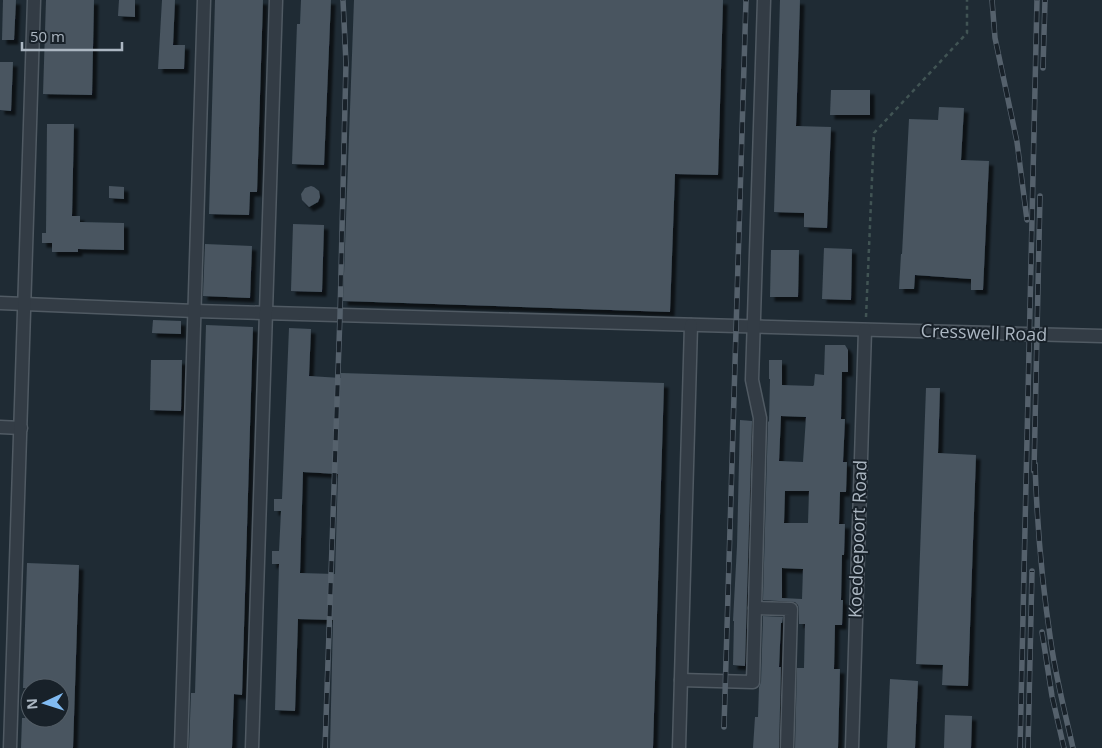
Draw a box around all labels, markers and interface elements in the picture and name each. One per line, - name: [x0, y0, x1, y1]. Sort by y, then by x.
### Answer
- scale bar: [22, 20, 122, 52]
- text: 50 m: [30, 26, 65, 46]
- street label: Cresswell Road: [920, 318, 1048, 346]
- street label: Koedoepoort Road: [842, 460, 872, 618]
- north arrow: [20, 678, 70, 728]
- text: N: [22, 698, 41, 710]

